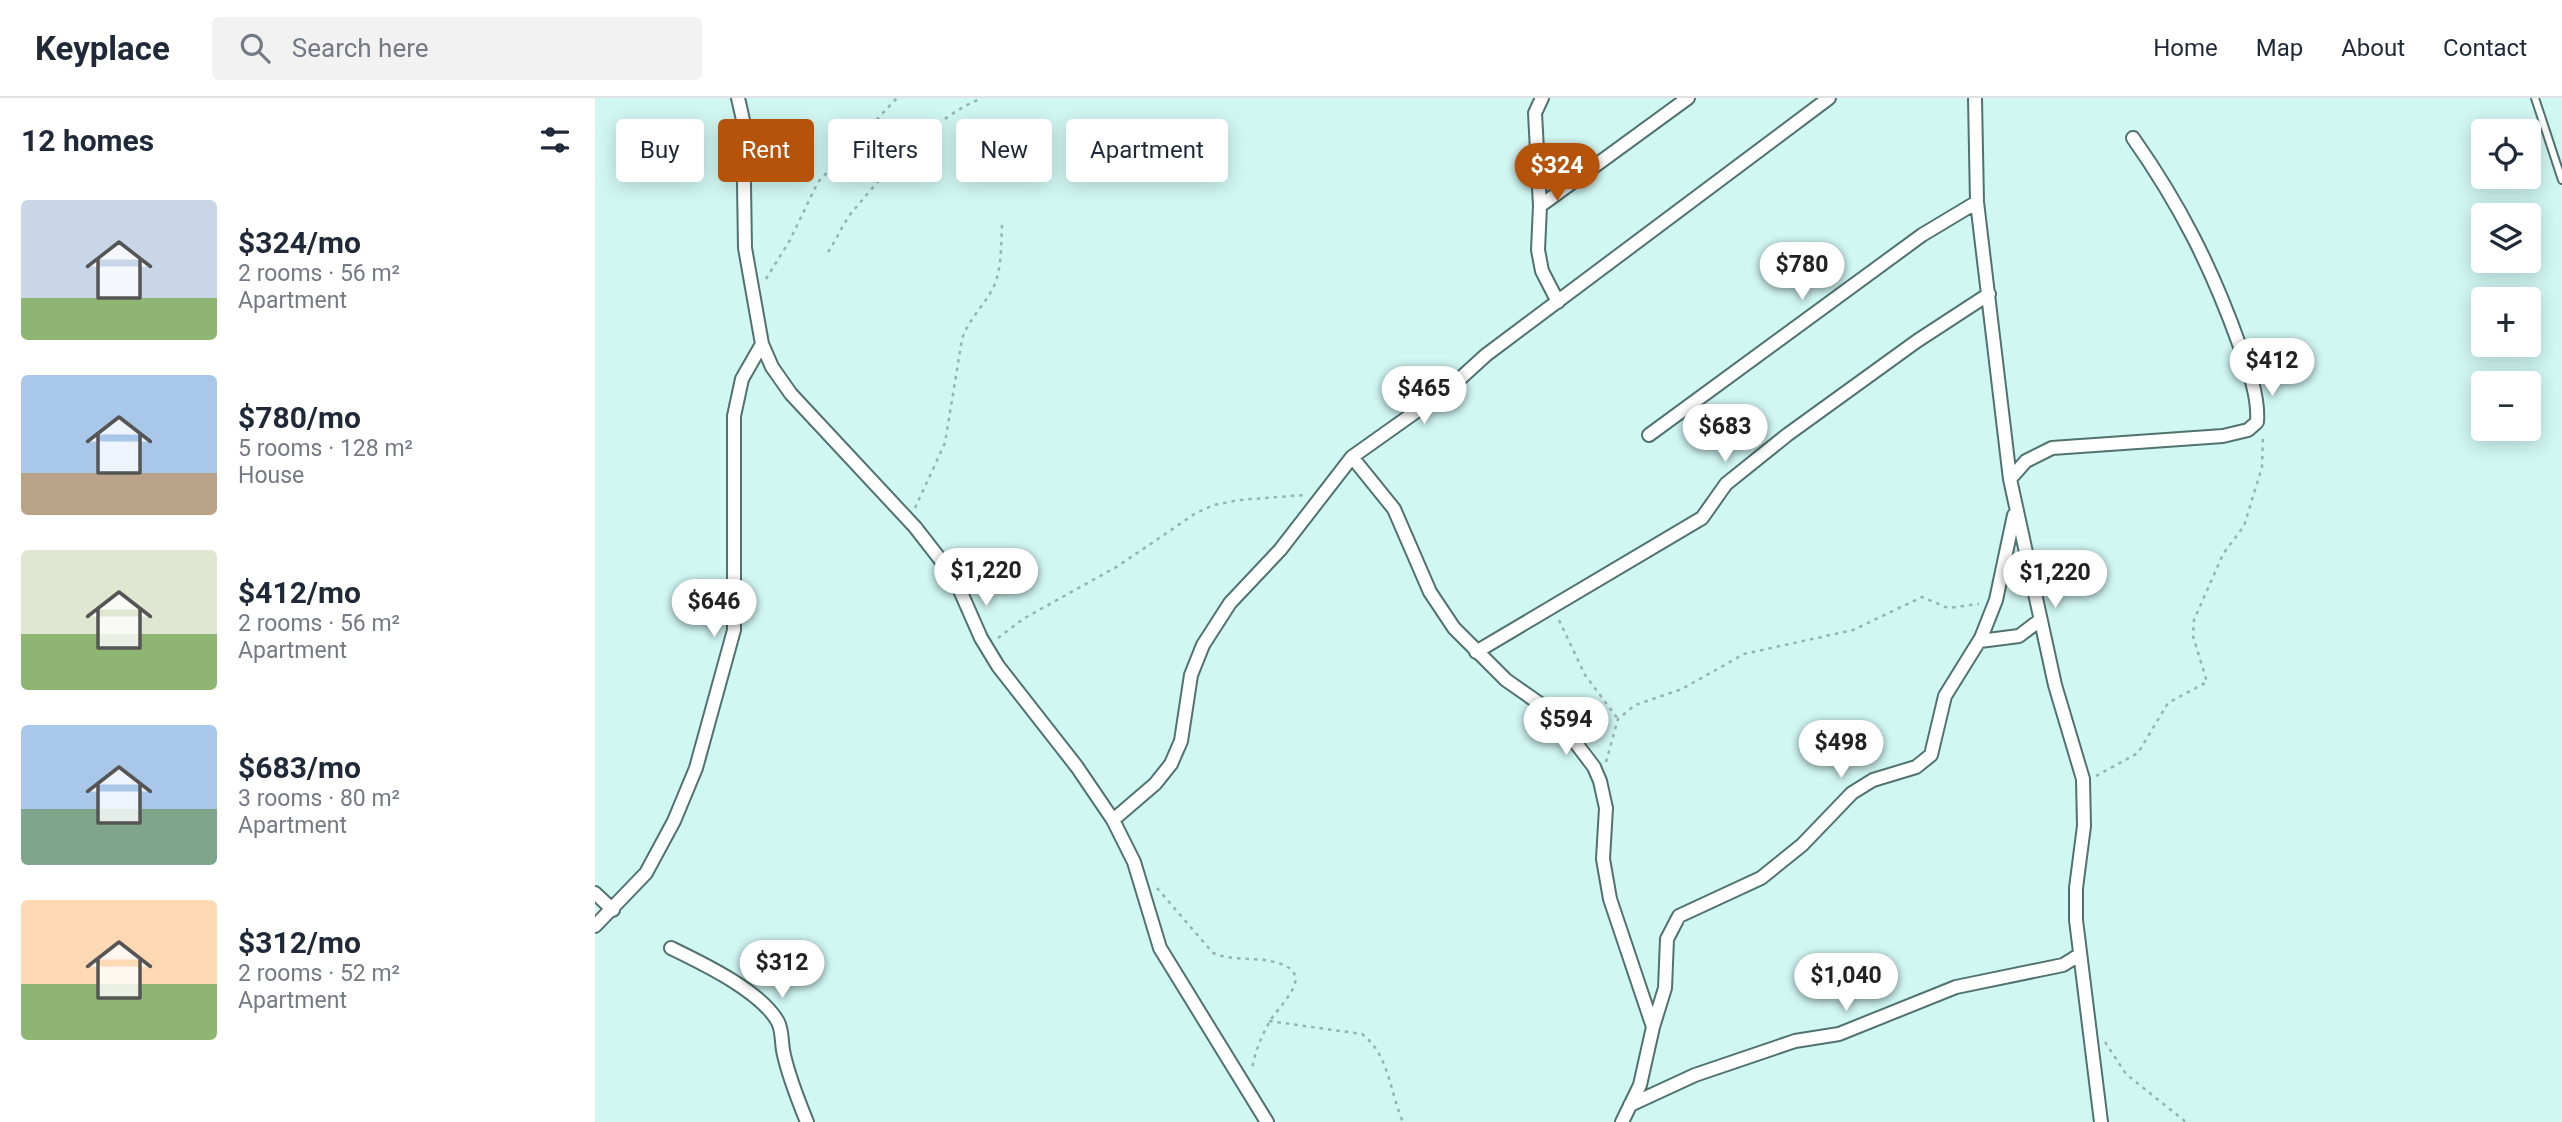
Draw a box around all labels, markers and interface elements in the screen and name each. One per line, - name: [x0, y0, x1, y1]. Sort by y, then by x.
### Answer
- search box: [212, 17, 702, 80]
- text: Keyplace: [35, 29, 170, 68]
- icon: search: [236, 29, 274, 67]
- text: Search here: [292, 33, 429, 63]
- text: Home: [2153, 34, 2218, 62]
- text: Map: [2256, 34, 2303, 62]
- text: About: [2341, 34, 2405, 62]
- text: Contact: [2443, 34, 2527, 62]
- chip: Buy: [616, 119, 704, 182]
- chip: Rent: [718, 119, 814, 182]
- chip: Filters: [828, 119, 942, 182]
- chip: New: [956, 119, 1052, 182]
- chip: Apartment: [1066, 119, 1228, 182]
- map controls: [2471, 119, 2541, 441]
- button: locate: [2471, 119, 2541, 189]
- icon: filters: [536, 121, 574, 159]
- text: 12 homes: [21, 123, 154, 158]
- pin: $324: [1516, 144, 1598, 203]
- text: $324: [1531, 152, 1583, 179]
- button: layers: [2471, 203, 2541, 273]
- text: $324/mo: [238, 225, 361, 260]
- icon: home: [77, 228, 161, 312]
- pin: $780: [1761, 242, 1843, 302]
- text: $780: [1776, 251, 1828, 278]
- text: 2 rooms · 56 m²: [238, 260, 400, 287]
- text: Apartment: [238, 287, 347, 314]
- button: +: [2471, 287, 2541, 357]
- pin: $412: [2231, 338, 2313, 398]
- text: $412: [2246, 347, 2298, 374]
- pin: $465: [1383, 366, 1465, 426]
- button: −: [2471, 371, 2541, 441]
- text: $465: [1398, 375, 1450, 402]
- text: $780/mo: [238, 400, 361, 435]
- icon: home: [77, 403, 161, 487]
- pin: $683: [1684, 404, 1766, 464]
- text: $683: [1699, 413, 1751, 440]
- text: 5 rooms · 128 m²: [238, 435, 413, 462]
- text: House: [238, 462, 304, 489]
- pin: $1,220: [929, 548, 1043, 608]
- pin: $1,220: [1998, 550, 2112, 610]
- text: $1,220: [950, 557, 1022, 584]
- text: $1,220: [2019, 559, 2091, 586]
- text: $412/mo: [238, 575, 361, 610]
- icon: home: [77, 578, 161, 662]
- pin: $646: [673, 580, 755, 639]
- text: $646: [688, 588, 740, 615]
- text: 2 rooms · 56 m²: [238, 610, 400, 637]
- text: Apartment: [238, 637, 347, 664]
- pin: $594: [1525, 698, 1607, 757]
- text: $594: [1540, 706, 1592, 733]
- pin: $498: [1800, 720, 1882, 780]
- text: $498: [1815, 729, 1867, 756]
- text: $683/mo: [238, 750, 361, 785]
- icon: home: [77, 753, 161, 837]
- text: 3 rooms · 80 m²: [238, 785, 400, 812]
- text: Apartment: [238, 812, 347, 839]
- text: $312/mo: [238, 925, 361, 960]
- icon: home: [77, 928, 161, 1012]
- pin: $312: [741, 940, 823, 1000]
- text: $312: [756, 949, 808, 976]
- pin: $1,040: [1789, 954, 1903, 1013]
- text: 2 rooms · 52 m²: [238, 960, 400, 987]
- text: $1,040: [1810, 962, 1882, 989]
- text: Apartment: [238, 987, 347, 1014]

